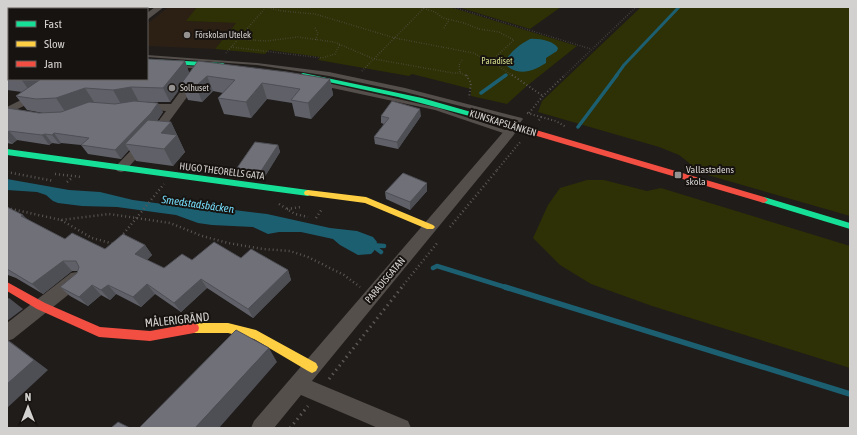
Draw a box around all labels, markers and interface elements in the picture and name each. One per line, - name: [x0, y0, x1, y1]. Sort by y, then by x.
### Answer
- legend: [8, 8, 148, 80]
- text: Fast: [44, 17, 62, 31]
- marker: Förskolan Utelek: [182, 30, 192, 40]
- place label: Förskolan Utelek: [195, 30, 251, 40]
- text: Slow: [44, 37, 65, 51]
- park label: Paradiset: [481, 56, 513, 66]
- text: Jam: [44, 57, 62, 71]
- marker: Solhuset: [167, 83, 177, 93]
- place label: Solhuset: [180, 83, 209, 93]
- street label: KUNSKAPSLÄNKEN: [468, 108, 538, 138]
- street label: HUGO THEORELLS GATA: [179, 160, 265, 182]
- place label: Vallastadens skola: [686, 164, 734, 187]
- marker: Vallastadens skola: [673, 170, 683, 180]
- water label: Smedstadsbäcken: [160, 193, 236, 215]
- street label: PARADISGATAN: [363, 255, 407, 305]
- street label: MÅLERIGRÄND: [144, 310, 210, 330]
- north arrow: [8, 387, 48, 427]
- text: N: [25, 391, 31, 403]

